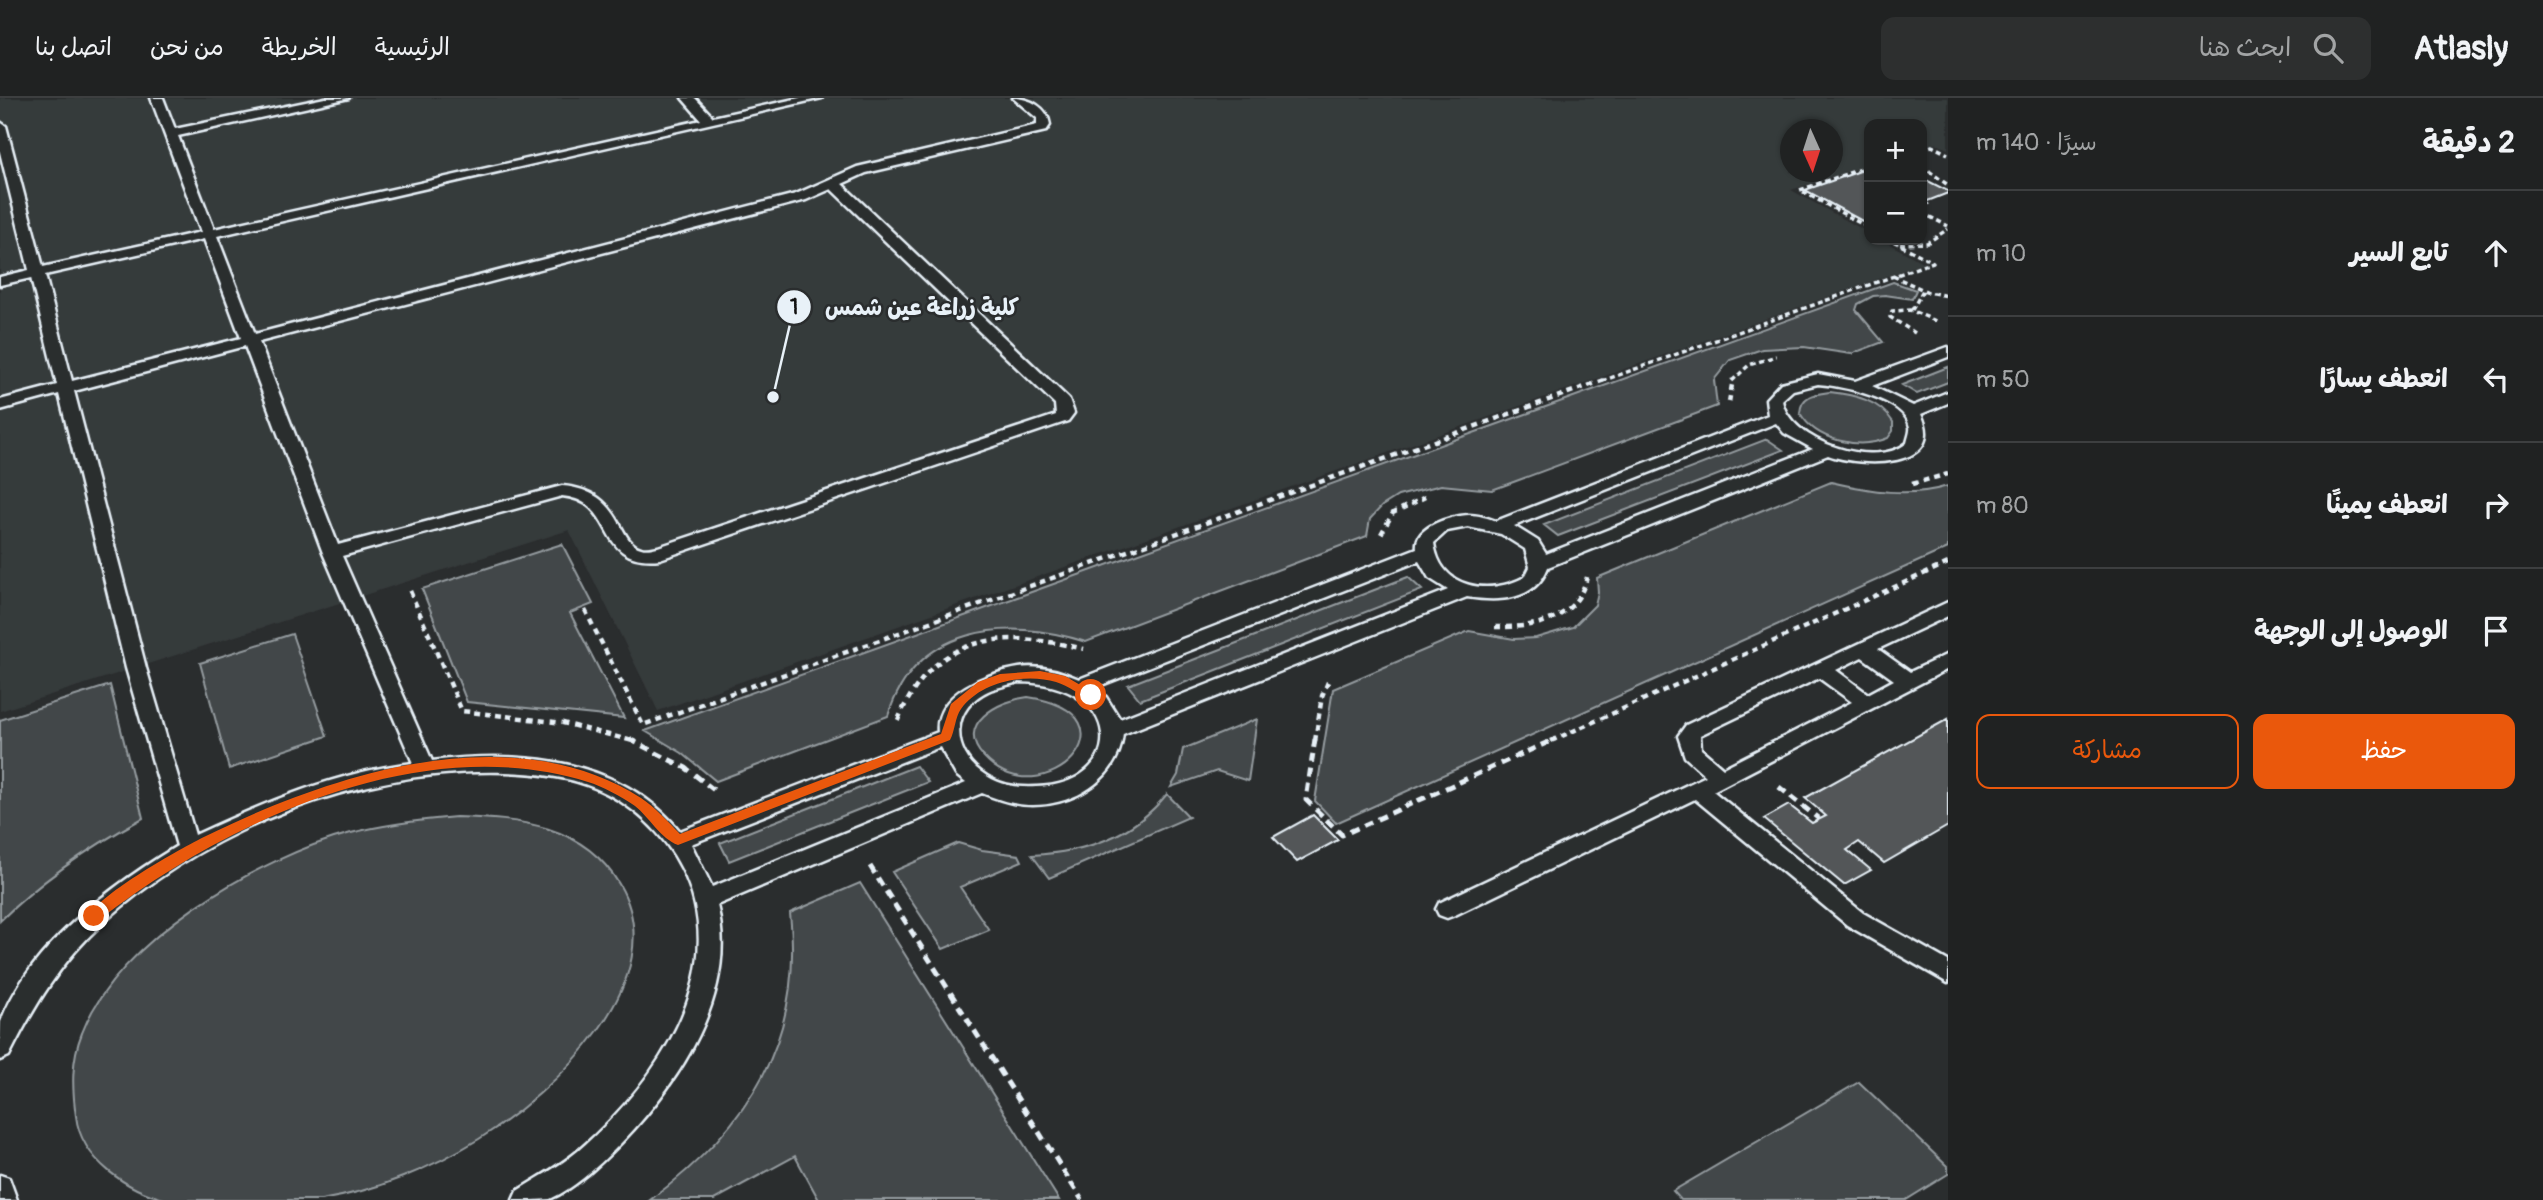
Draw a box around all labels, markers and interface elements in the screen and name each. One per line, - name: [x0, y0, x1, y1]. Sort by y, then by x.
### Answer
- search box: [1881, 17, 2371, 80]
- text: Atlasly: [2413, 28, 2508, 69]
- icon: search: [2309, 29, 2347, 67]
- text: ابحث هنا: [2199, 32, 2291, 64]
- text: اتصل بنا: [35, 33, 112, 62]
- text: من نحن: [150, 33, 224, 62]
- text: الخريطة: [262, 33, 337, 62]
- text: الرئيسية: [375, 33, 450, 62]
- north arrow: [1780, 119, 1843, 182]
- map controls: [1864, 119, 1927, 245]
- button: +: [1864, 119, 1927, 182]
- text: 2 دقيقة: [2423, 124, 2515, 161]
- text: سيرًا · 140 m: [1976, 128, 2097, 157]
- button: −: [1864, 182, 1927, 245]
- icon: ahead: [2477, 234, 2515, 272]
- text: تابع السير: [2350, 237, 2448, 269]
- text: 10 m: [1976, 239, 2026, 268]
- callout: كلية زراعة عين شمس: [776, 285, 1034, 329]
- text: كلية زراعة عين شمس: [825, 293, 1020, 322]
- text: 1: [790, 294, 798, 321]
- icon: left: [2477, 360, 2515, 398]
- text: انعطف يسارًا: [2319, 363, 2448, 395]
- text: 50 m: [1976, 365, 2030, 394]
- icon: right: [2477, 486, 2515, 524]
- text: انعطف يمينًا: [2326, 489, 2448, 521]
- text: 80 m: [1976, 491, 2029, 520]
- icon: arrive: [2477, 612, 2515, 650]
- text: الوصول إلى الوجهة: [2254, 615, 2448, 647]
- route start: [1075, 679, 1106, 710]
- button: مشاركة: [1976, 714, 2239, 789]
- button: حفظ: [2253, 714, 2515, 789]
- route end: [78, 900, 109, 931]

